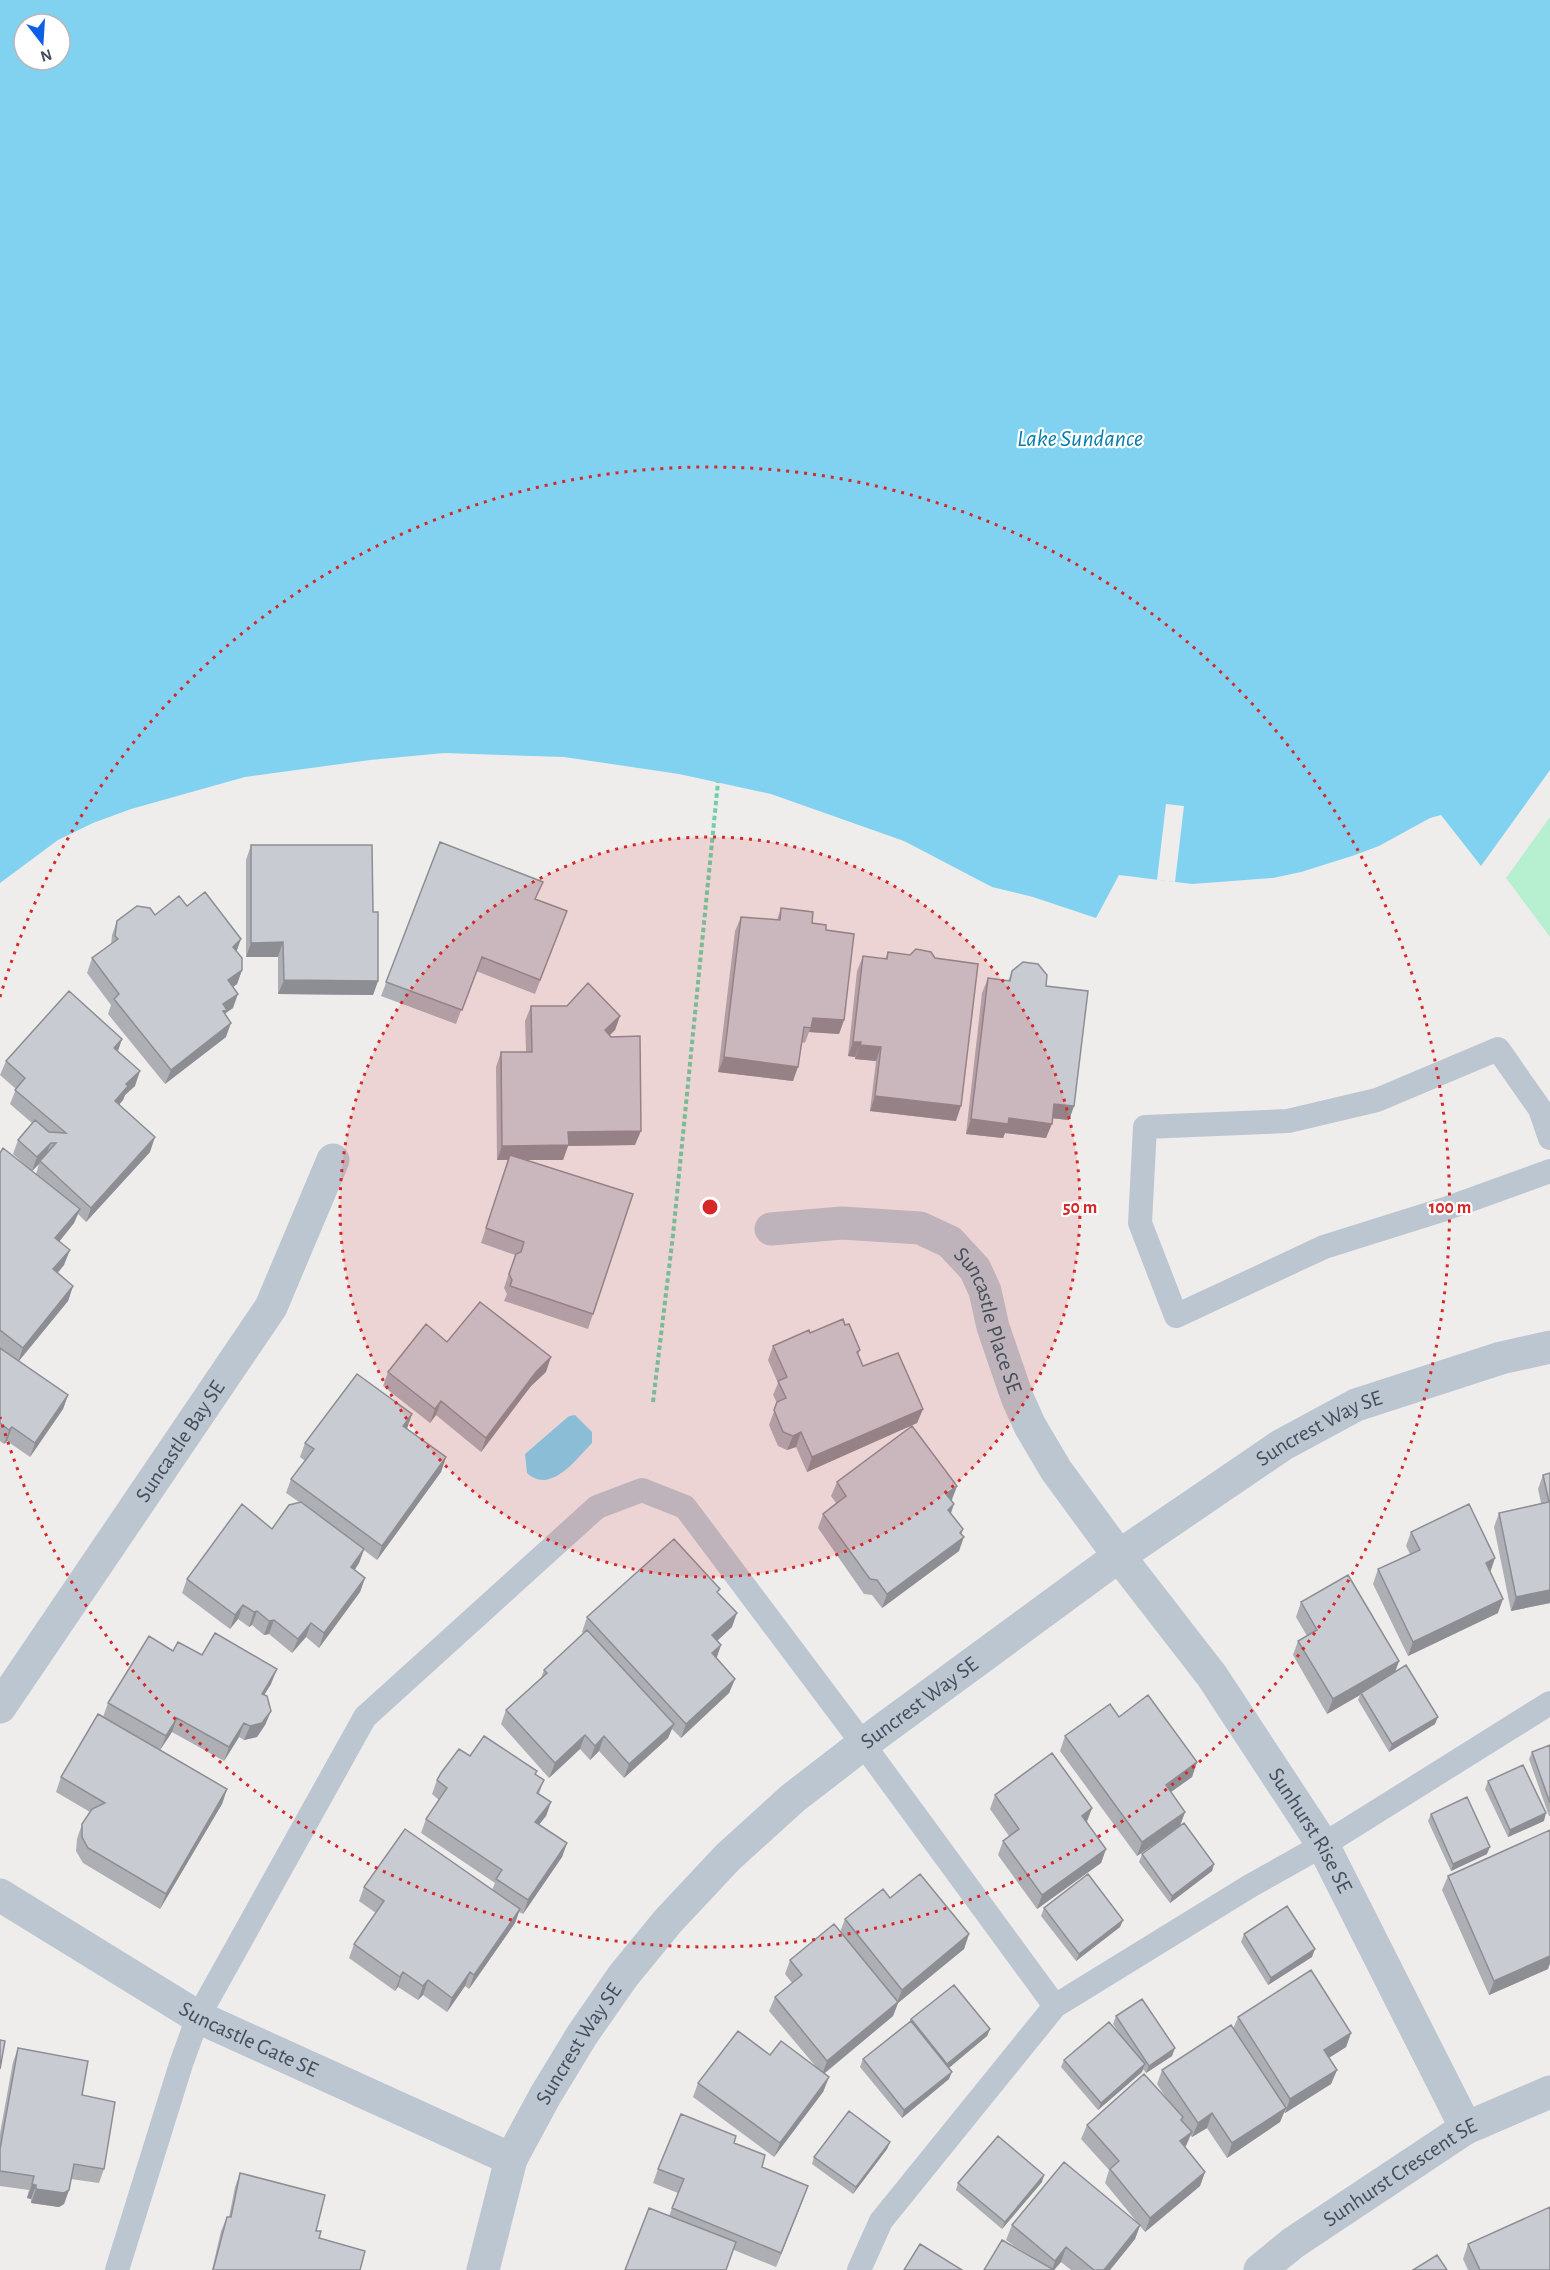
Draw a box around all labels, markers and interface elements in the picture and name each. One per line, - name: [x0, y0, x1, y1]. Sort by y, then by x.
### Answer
- north arrow: [12, 12, 72, 72]
- text: N: [38, 46, 54, 65]
- water label: Lake Sundance: [1017, 427, 1143, 451]
- centre of rings: [700, 1197, 720, 1217]
- text: 50 m: [1063, 1199, 1097, 1217]
- text: 100 m: [1429, 1199, 1471, 1217]
- street label: Suncastle Place SE: [950, 1243, 1026, 1397]
- street label: Suncastle Bay SE: [131, 1376, 229, 1506]
- street label: Suncrest Way SE: [1252, 1386, 1385, 1470]
- street label: Suncrest Way SE: [856, 1652, 982, 1753]
- street label: Sunhurst Rise SE: [1265, 1764, 1356, 1897]
- street label: Suncrest Way SE: [532, 1979, 626, 2108]
- street label: Suncastle Gate SE: [175, 1997, 322, 2081]
- street label: Sunhurst Crescent SE: [1319, 2114, 1480, 2231]

